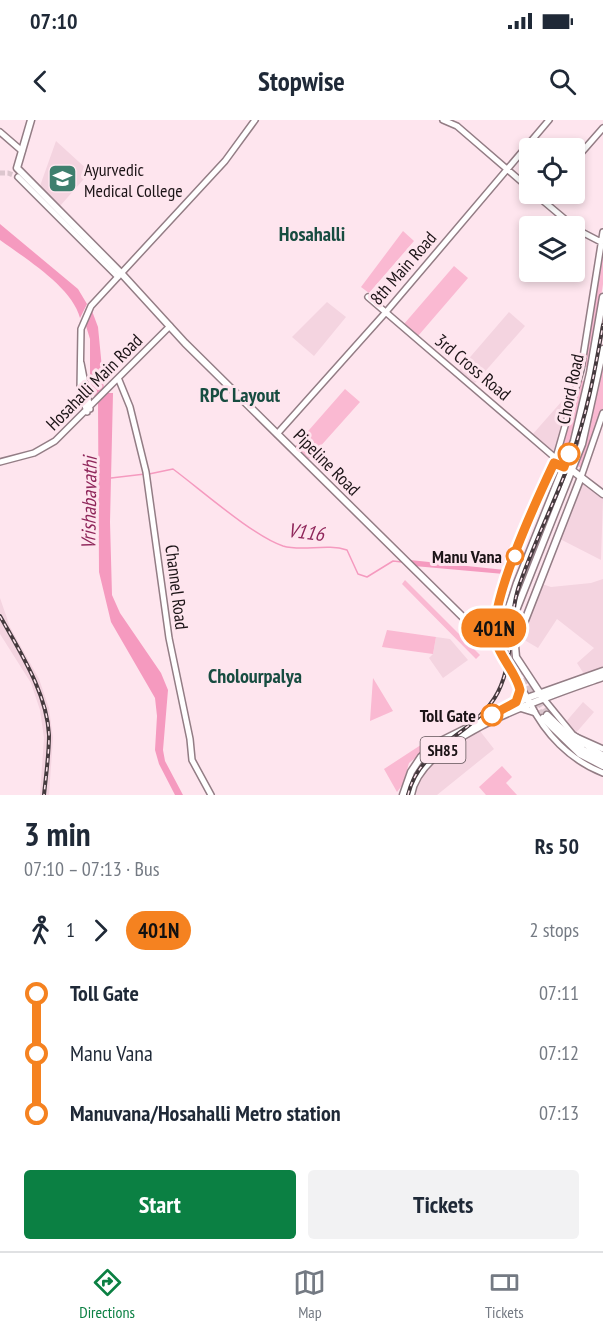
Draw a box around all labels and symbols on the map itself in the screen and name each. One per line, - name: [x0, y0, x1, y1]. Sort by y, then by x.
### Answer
- place label: Ayurvedic Medical College: [84, 158, 183, 202]
- school or university icon: Ayurvedic Medical College: [47, 163, 79, 195]
- district label: Hosahalli: [279, 221, 345, 247]
- street label: 8th Main Road: [365, 227, 441, 309]
- street label: Hosahalli Main Road: [41, 329, 147, 435]
- street label: 3rd Cross Road: [430, 329, 516, 405]
- street label: Chord Road: [551, 352, 589, 426]
- district label: RPC Layout: [200, 382, 280, 408]
- street label: Pipeline Road: [289, 424, 365, 500]
- unlabelled marker: [558, 443, 580, 465]
- water label: Vrishabavathi: [75, 454, 103, 550]
- water label: V116: [286, 517, 328, 547]
- street label: Channel Road: [160, 543, 194, 631]
- place label: Manu Vana: [432, 545, 502, 568]
- marker: Manu Vana: [506, 547, 524, 565]
- line badge: 401N: [452, 608, 536, 648]
- district label: Cholourpalya: [208, 663, 302, 689]
- place label: Toll Gate: [420, 704, 476, 727]
- marker: Toll Gate: [481, 704, 503, 726]
- road number: SH85: [420, 737, 466, 763]

